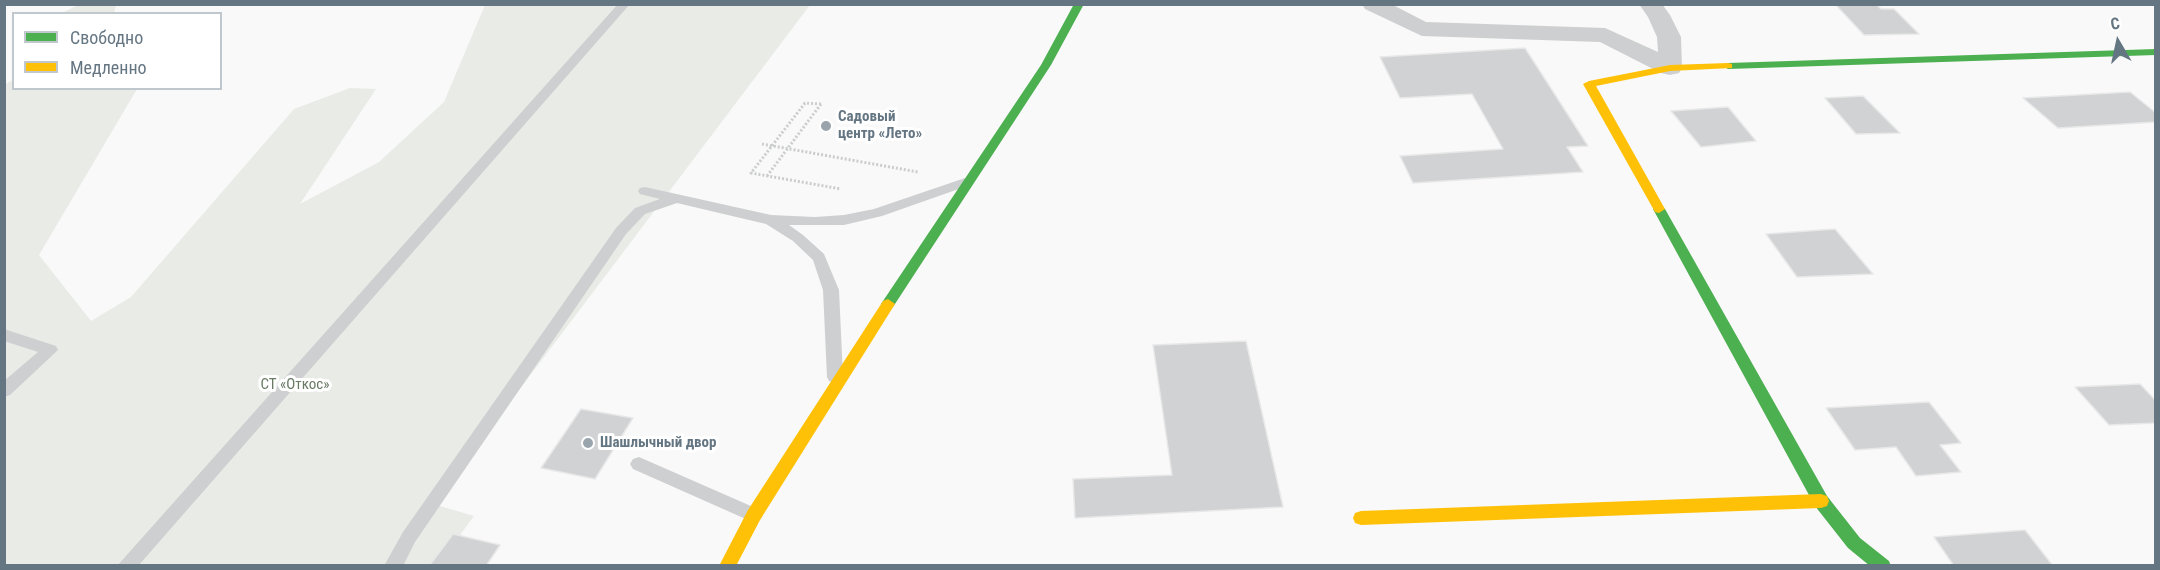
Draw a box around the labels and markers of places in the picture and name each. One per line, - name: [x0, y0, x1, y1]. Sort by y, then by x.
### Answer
- place label: Садовый центр «Лето»: [838, 108, 922, 143]
- marker: Садовый центр «Лето»: [819, 119, 833, 133]
- place label: Шашлычный двор: [600, 434, 716, 452]
- marker: Шашлычный двор: [581, 436, 595, 450]

